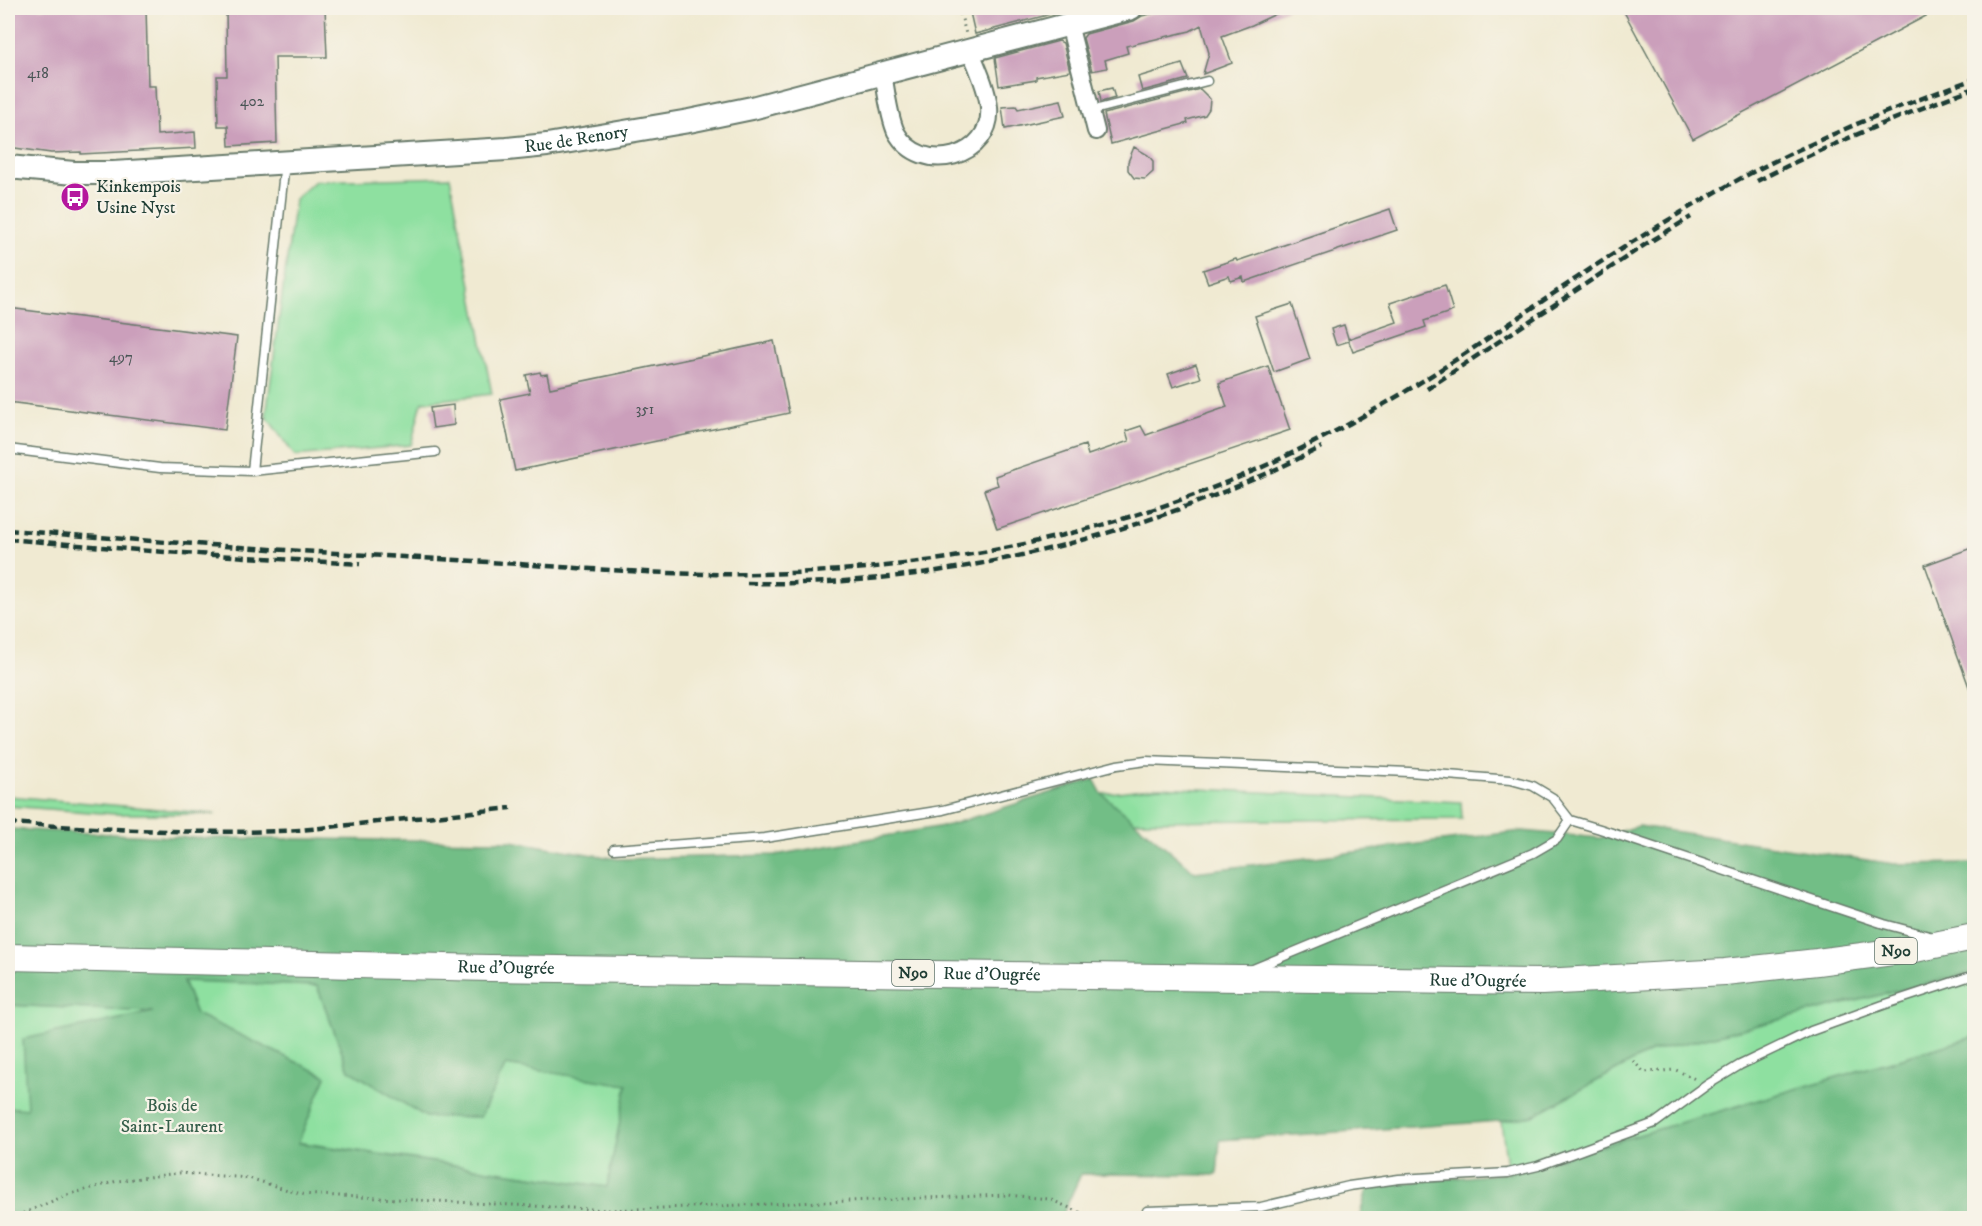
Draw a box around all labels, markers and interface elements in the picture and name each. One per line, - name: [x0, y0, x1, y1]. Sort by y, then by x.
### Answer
- house number: 418: [27, 64, 49, 83]
- house number: 402: [240, 92, 265, 111]
- street label: Rue de Renory: [523, 120, 630, 158]
- place label: Kinkempois Usine Nyst: [96, 176, 181, 219]
- bus stop icon: Kinkempois Usine Nyst: [59, 181, 91, 213]
- house number: 497: [109, 348, 133, 367]
- house number: 351: [636, 400, 654, 419]
- road number: N90: [1875, 938, 1917, 964]
- street label: Rue d'Ougrée: [457, 956, 555, 980]
- road number: N90: [892, 960, 934, 986]
- street label: Rue d'Ougrée: [943, 963, 1041, 986]
- street label: Rue d'Ougrée: [1429, 969, 1527, 993]
- park label: Bois de Saint-Laurent: [121, 1095, 224, 1138]

